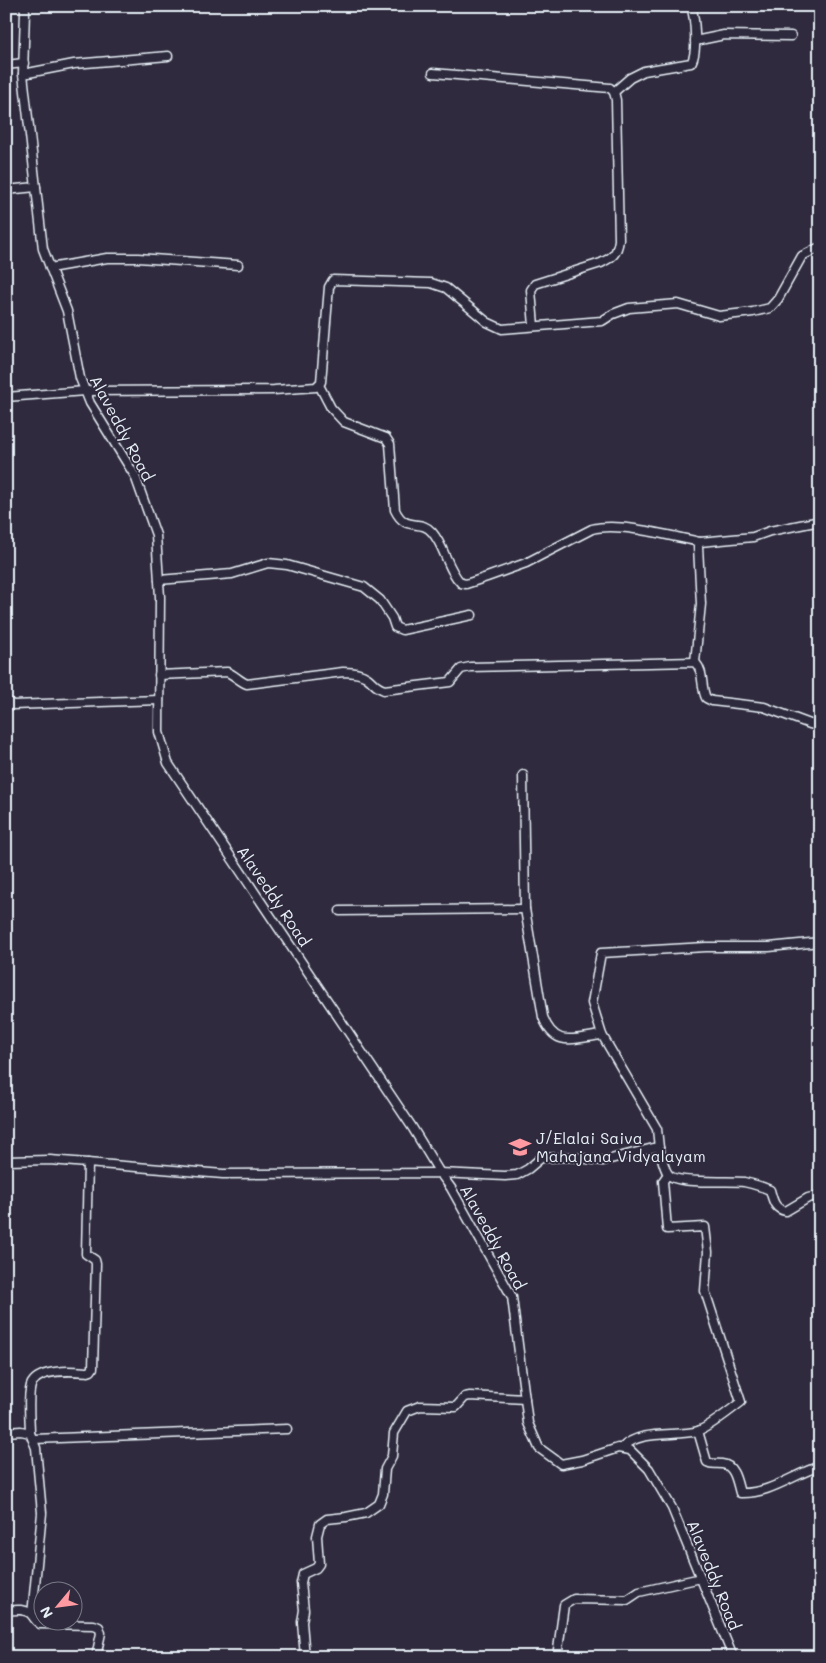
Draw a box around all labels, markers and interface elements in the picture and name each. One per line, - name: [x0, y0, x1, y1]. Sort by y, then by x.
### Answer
- street label: Alaveddy Road: [86, 371, 159, 484]
- street label: Alaveddy Road: [233, 841, 316, 950]
- place label: J/Elalai Saiva Mahajana Vidyalayam: [536, 1127, 706, 1166]
- school or university icon: J/Elalai Saiva Mahajana Vidyalayam: [507, 1134, 533, 1160]
- street label: Alaveddy Road: [456, 1180, 531, 1293]
- street label: Alaveddy Road: [683, 1517, 746, 1633]
- north arrow: [32, 1580, 82, 1630]
- text: N: [35, 1603, 57, 1622]

